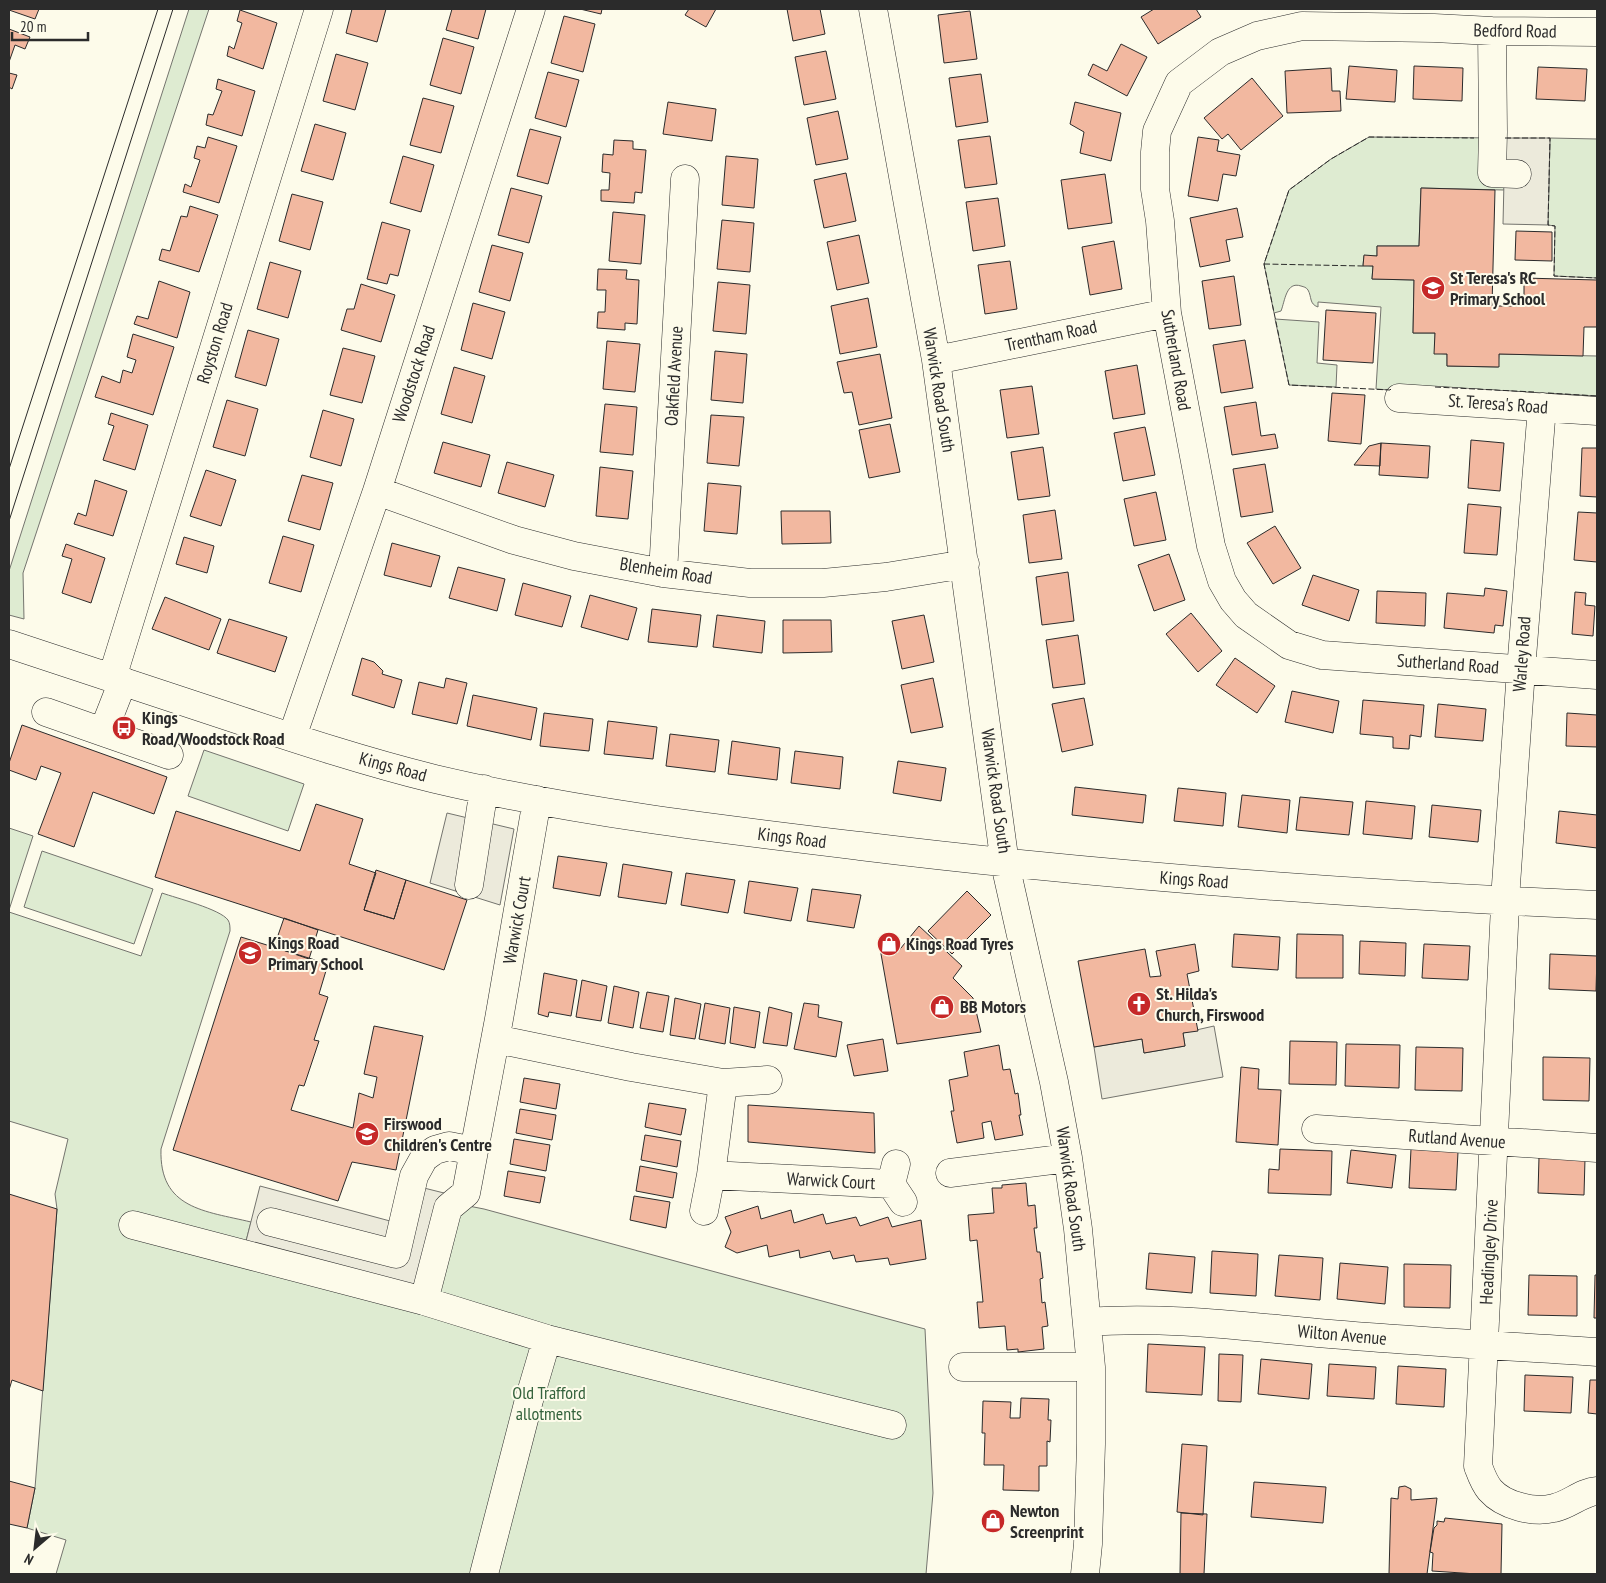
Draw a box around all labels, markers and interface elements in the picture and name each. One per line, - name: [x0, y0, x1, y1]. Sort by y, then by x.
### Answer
- scale bar: [12, 10, 89, 42]
- text: 20 m: [20, 17, 46, 36]
- street label: Bedford Road: [1473, 18, 1557, 43]
- place label: St Teresa's RC Primary School: [1450, 266, 1546, 310]
- school or university icon: St Teresa's RC Primary School: [1420, 275, 1446, 301]
- street label: Royston Road: [191, 300, 238, 386]
- street label: Sutherland Road: [1156, 308, 1197, 412]
- street label: Trentham Road: [1003, 315, 1099, 356]
- street label: Woodstock Road: [387, 322, 440, 425]
- street label: Oakfield Avenue: [659, 325, 688, 427]
- street label: Warwick Road South: [918, 326, 961, 454]
- street label: St. Teresa's Road: [1447, 389, 1549, 418]
- street label: Blenheim Road: [618, 552, 714, 589]
- street label: Warley Road: [1507, 615, 1536, 693]
- street label: Sutherland Road: [1396, 648, 1500, 679]
- place label: Kings Road/Woodstock Road: [142, 706, 285, 750]
- bus stop icon: Kings Road/Woodstock Road: [111, 715, 137, 741]
- street label: Warwick Road South: [976, 727, 1017, 855]
- street label: Kings Road: [357, 746, 429, 787]
- street label: Kings Road: [756, 822, 828, 853]
- street label: Kings Road: [1159, 866, 1229, 893]
- street label: Warwick Court: [497, 874, 536, 966]
- place label: Kings Road Primary School: [268, 931, 364, 975]
- shop icon: Kings Road Tyres: [876, 931, 902, 957]
- place label: Kings Road Tyres: [906, 932, 1014, 955]
- school or university icon: Kings Road Primary School: [237, 940, 263, 966]
- place label: St. Hilda's Church, Firswood: [1156, 982, 1264, 1026]
- church icon: St. Hilda's Church, Firswood: [1126, 991, 1152, 1017]
- shop icon: BB Motors: [929, 994, 955, 1020]
- place label: BB Motors: [960, 995, 1026, 1018]
- place label: Firswood Children's Centre: [384, 1112, 492, 1156]
- school or university icon: Firswood Children's Centre: [354, 1121, 380, 1147]
- street label: Rutland Avenue: [1408, 1124, 1506, 1153]
- street label: Warwick Road South: [1051, 1125, 1092, 1253]
- street label: Warwick Court: [786, 1167, 876, 1194]
- street label: Headingley Drive: [1474, 1199, 1503, 1305]
- street label: Wilton Avenue: [1296, 1319, 1388, 1350]
- park label: Old Trafford allotments: [512, 1381, 586, 1425]
- place label: Newton Screenprint: [1010, 1499, 1084, 1543]
- shop icon: Newton Screenprint: [980, 1508, 1006, 1534]
- north arrow: [10, 1523, 60, 1573]
- text: N: [21, 1550, 36, 1569]

